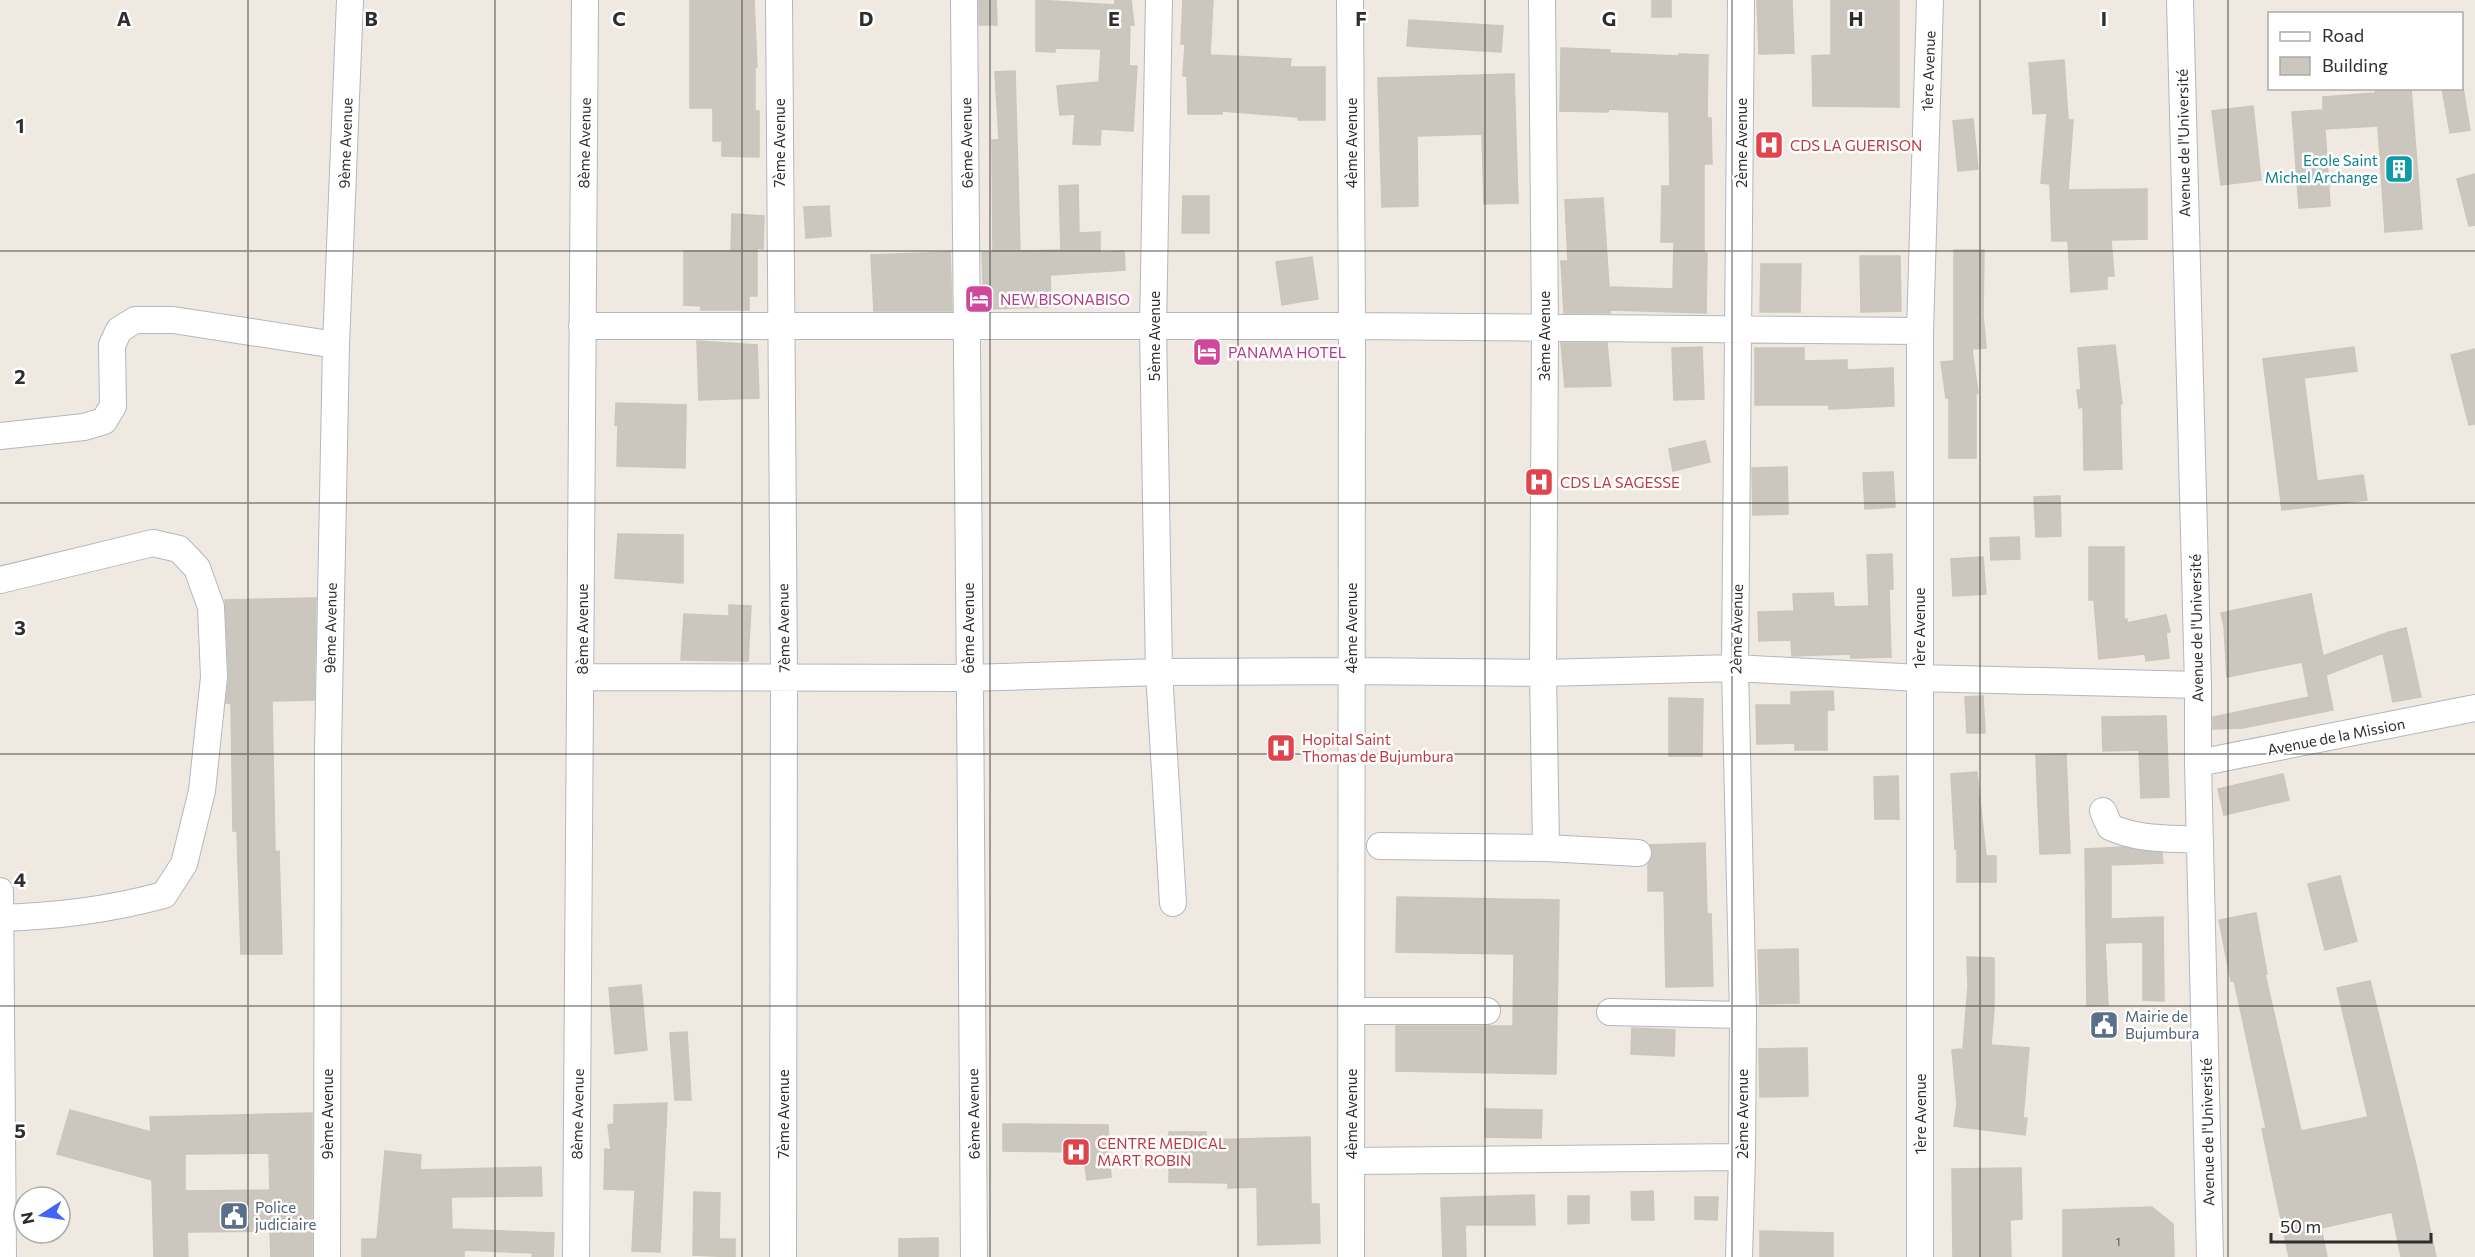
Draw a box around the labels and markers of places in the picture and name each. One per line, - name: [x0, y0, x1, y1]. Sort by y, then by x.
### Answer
- hospital icon: CDS LA GUERISON: [1753, 129, 1785, 161]
- place label: CDS LA GUERISON: [1790, 136, 1922, 154]
- place label: Ecole Saint Michel Archange: [2265, 151, 2378, 186]
- building icon: Ecole Saint Michel Archange: [2383, 153, 2415, 185]
- hotel icon: NEW BISONABISO: [963, 283, 995, 315]
- place label: NEW BISONABISO: [1000, 290, 1130, 308]
- hotel icon: PANAMA HOTEL: [1191, 336, 1223, 368]
- place label: PANAMA HOTEL: [1228, 343, 1347, 361]
- hospital icon: CDS LA SAGESSE: [1523, 466, 1555, 498]
- place label: CDS LA SAGESSE: [1560, 473, 1680, 491]
- place label: Hopital Saint Thomas de Bujumbura: [1302, 730, 1454, 765]
- hospital icon: Hopital Saint Thomas de Bujumbura: [1265, 732, 1297, 764]
- place label: Mairie de Bujumbura: [2125, 1007, 2199, 1042]
- public building icon: Mairie de Bujumbura: [2088, 1009, 2120, 1041]
- place label: CENTRE MEDICAL MART ROBIN: [1097, 1134, 1227, 1169]
- hospital icon: CENTRE MEDICAL MART ROBIN: [1060, 1136, 1092, 1168]
- place label: Police judiciaire: [255, 1198, 316, 1233]
- public building icon: Police judiciaire: [218, 1200, 250, 1232]

